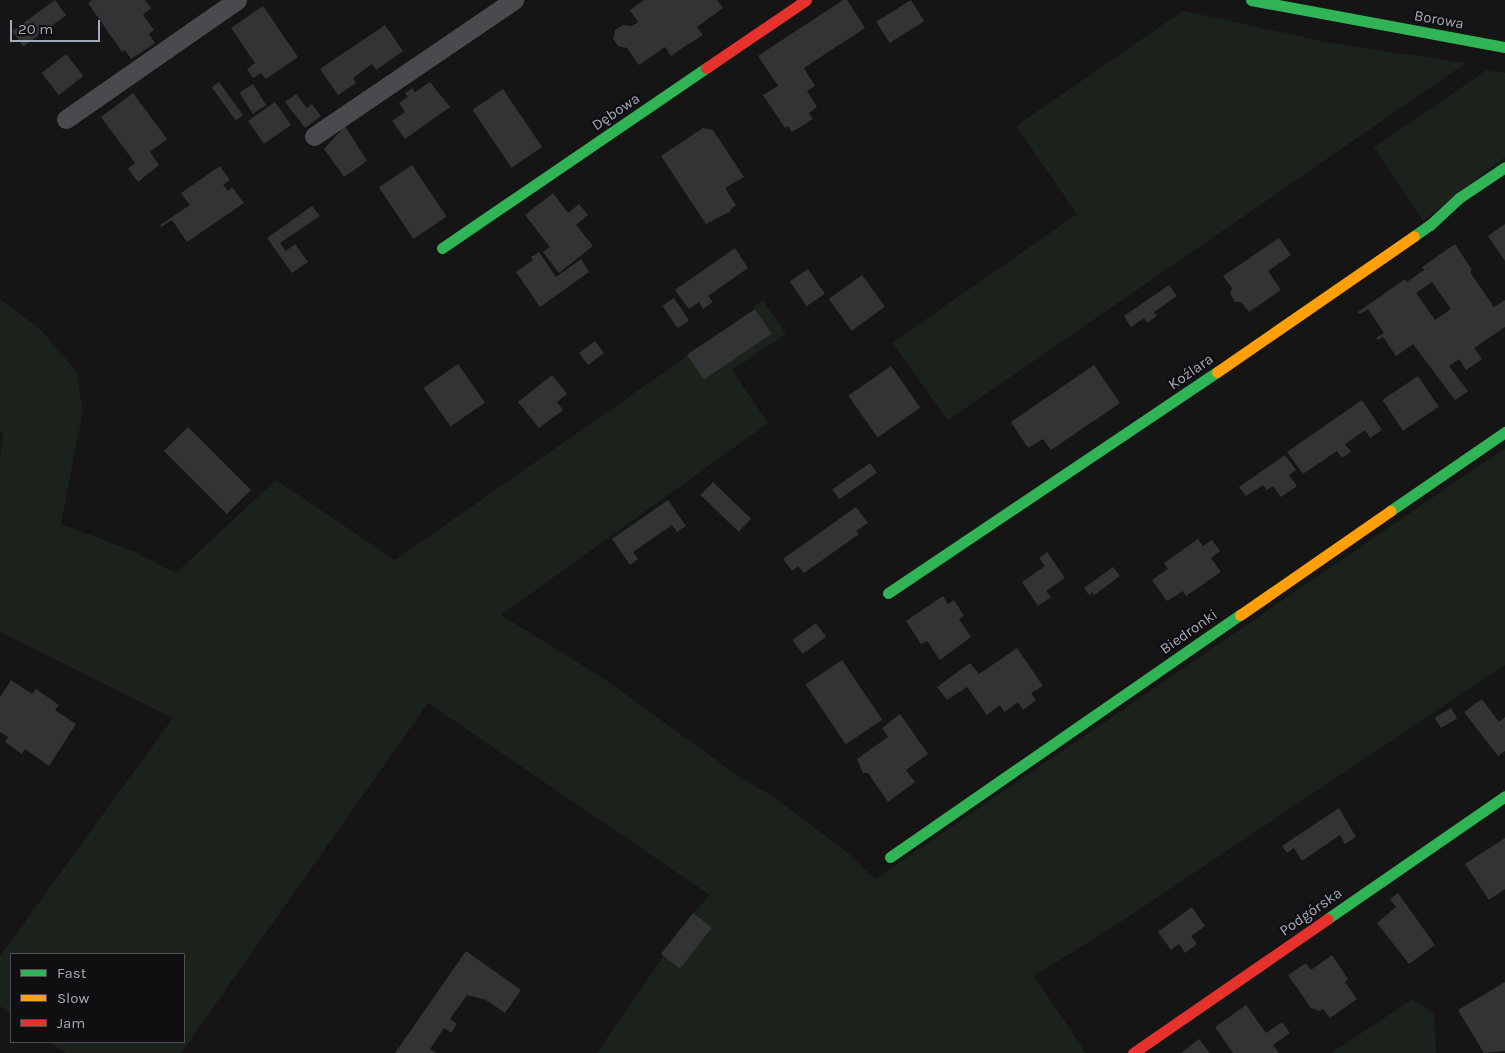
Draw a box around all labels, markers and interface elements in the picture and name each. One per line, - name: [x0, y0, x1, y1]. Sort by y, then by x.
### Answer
- street label: Borowa: [1413, 7, 1465, 33]
- scale bar: [12, 10, 102, 42]
- text: 20 m: [18, 20, 53, 38]
- street label: Dębowa: [589, 89, 643, 135]
- street label: Koźlara: [1165, 350, 1217, 394]
- street label: Biedronki: [1157, 606, 1221, 658]
- street label: Podgórska: [1276, 884, 1346, 940]
- legend: [10, 953, 185, 1043]
- text: Fast: [57, 964, 86, 982]
- text: Slow: [57, 989, 89, 1007]
- text: Jam: [57, 1014, 85, 1032]

